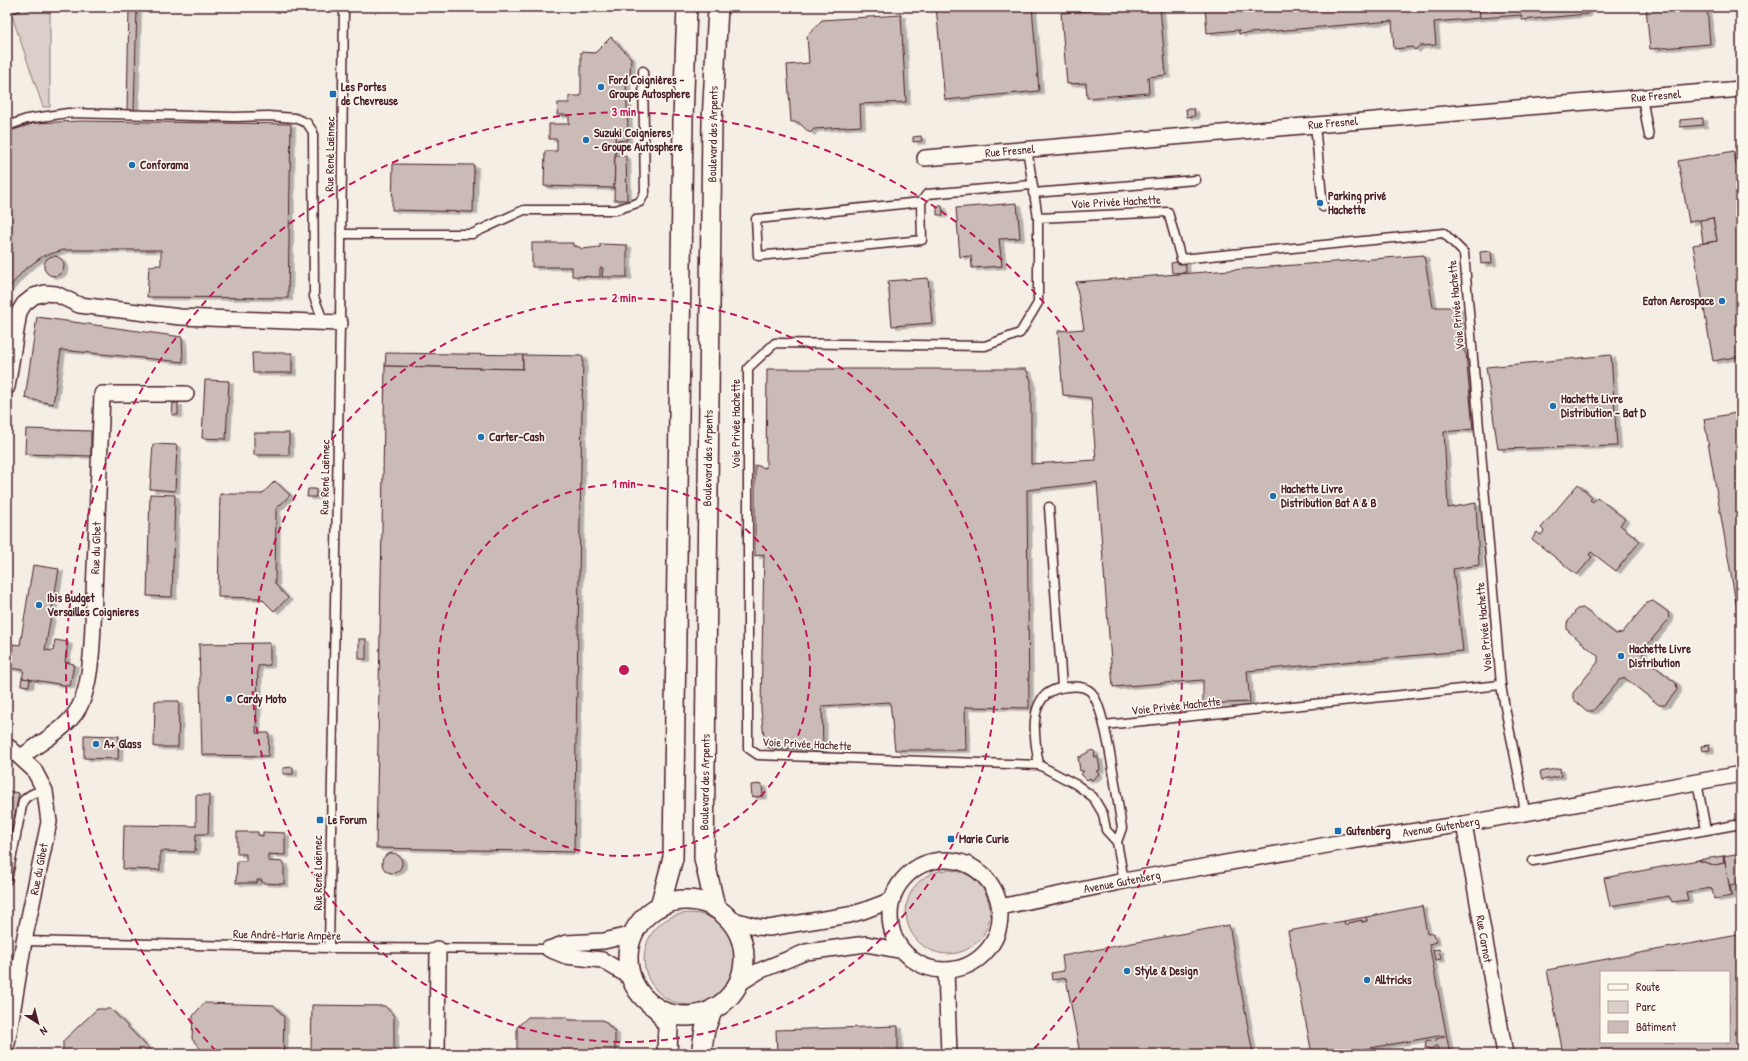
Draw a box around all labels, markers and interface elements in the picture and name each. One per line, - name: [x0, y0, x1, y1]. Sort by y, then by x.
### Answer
- place label: Ford Coignières - Groupe Autosphere: [608, 71, 691, 103]
- place label: Les Portes de Chevreuse: [341, 78, 398, 109]
- marker: Ford Coignières - Groupe Autosphere: [596, 82, 606, 92]
- street label: Boulevard des Arpents: [703, 85, 722, 182]
- street label: Rue Fresnel: [1630, 85, 1682, 106]
- marker: Les Portes de Chevreuse: [328, 89, 338, 99]
- text: 3 min: [612, 103, 637, 120]
- street label: Rue Fresnel: [1307, 112, 1359, 133]
- street label: Rue René Laënnec: [320, 116, 339, 192]
- place label: Suzuki Coignieres - Groupe Autosphere: [594, 124, 683, 156]
- marker: Suzuki Coignieres - Groupe Autosphere: [581, 135, 591, 145]
- street label: Rue Fresnel: [984, 140, 1036, 161]
- place label: Conforama: [140, 156, 188, 173]
- marker: Conforama: [127, 160, 137, 170]
- place label: Parking privé Hachette: [1328, 187, 1387, 218]
- street label: Voie Privée Hachette: [1071, 191, 1161, 212]
- marker: Parking privé Hachette: [1315, 198, 1325, 208]
- street label: Voie Privée Hachette: [1443, 259, 1468, 351]
- text: 2 min: [612, 289, 637, 306]
- place label: Eaton Aerospace: [1643, 292, 1714, 310]
- marker: Eaton Aerospace: [1717, 296, 1727, 306]
- street label: Voie Privée Hachette: [727, 379, 744, 469]
- place label: Hachette Livre Distribution - Bat D: [1561, 390, 1646, 421]
- marker: Hachette Livre Distribution - Bat D: [1548, 401, 1558, 411]
- street label: Boulevard des Arpents: [698, 409, 717, 506]
- place label: Carter-Cash: [489, 428, 545, 445]
- marker: Carter-Cash: [476, 432, 486, 442]
- street label: Rue René Laënnec: [315, 439, 334, 515]
- text: 1 min: [612, 475, 636, 492]
- place label: Hachette Livre Distribution Bat A & B: [1281, 480, 1377, 511]
- marker: Hachette Livre Distribution Bat A & B: [1268, 491, 1278, 501]
- street label: Rue du Gibet: [86, 521, 105, 574]
- street label: Voie Privée Hachette: [1471, 581, 1496, 673]
- place label: Ibis Budget Versailles Coignieres: [47, 589, 139, 621]
- marker: Ibis Budget Versailles Coignieres: [34, 600, 44, 610]
- place label: Hachette Livre Distribution: [1629, 640, 1691, 671]
- marker: Hachette Livre Distribution: [1616, 651, 1626, 661]
- centre of rings: [617, 663, 631, 677]
- place label: Cardy Moto: [237, 690, 287, 708]
- street label: Voie Privée Hachette: [1130, 692, 1222, 719]
- marker: Cardy Moto: [224, 694, 234, 704]
- street label: Boulevard des Arpents: [695, 733, 714, 830]
- street label: Voie Privée Hachette: [762, 733, 853, 754]
- place label: A+ Glass: [104, 735, 142, 752]
- marker: A+ Glass: [91, 739, 101, 749]
- place label: Le Forum: [328, 811, 367, 828]
- street label: Avenue Gutenberg: [1401, 812, 1481, 841]
- marker: Le Forum: [315, 815, 325, 825]
- place label: Gutenberg: [1346, 822, 1391, 840]
- marker: Gutenberg: [1333, 826, 1343, 836]
- place label: Marie Curie: [959, 830, 1009, 847]
- marker: Marie Curie: [946, 834, 956, 844]
- street label: Rue René Laënnec: [309, 835, 326, 911]
- street label: Rue du Gibet: [25, 841, 52, 896]
- street label: Avenue Gutenberg: [1082, 866, 1162, 897]
- street label: Rue Carnot: [1472, 914, 1497, 965]
- street label: Rue André-Marie Ampère: [233, 925, 341, 944]
- place label: Style & Design: [1135, 962, 1199, 980]
- marker: Style & Design: [1122, 966, 1132, 976]
- place label: Alltricks: [1375, 971, 1412, 988]
- legend: [1600, 971, 1730, 1043]
- marker: Alltricks: [1362, 975, 1372, 985]
- text: Route: [1636, 978, 1660, 995]
- text: Parc: [1636, 998, 1656, 1015]
- north arrow: [18, 1003, 58, 1043]
- text: Bâtiment: [1636, 1018, 1677, 1035]
- text: N: [37, 1024, 50, 1039]

